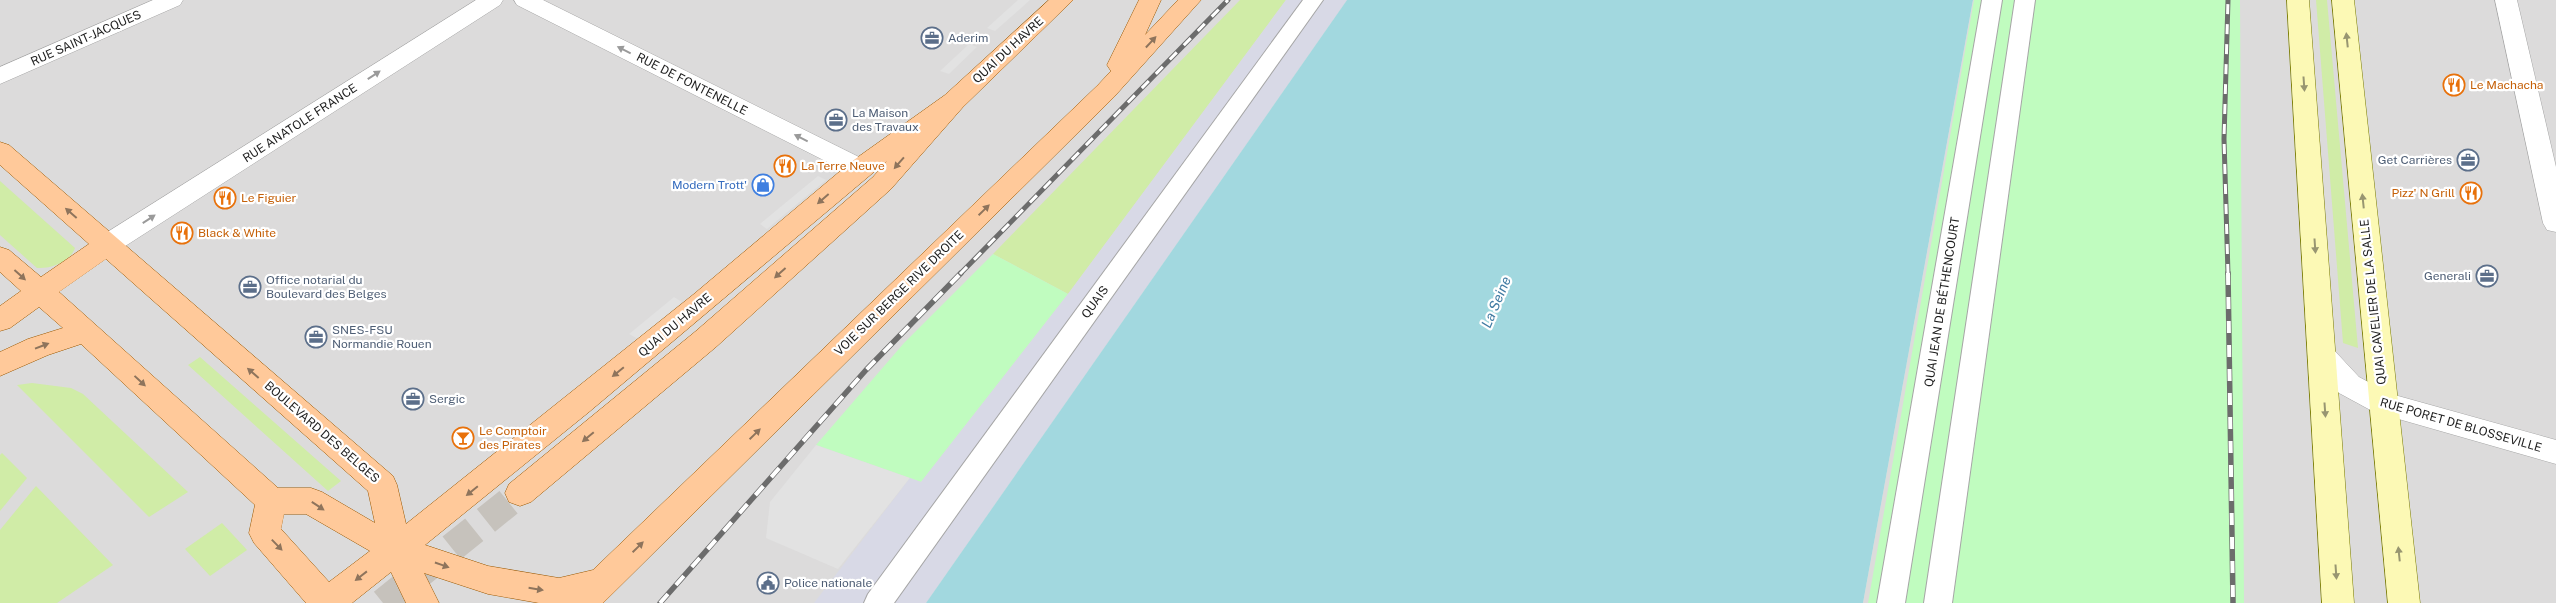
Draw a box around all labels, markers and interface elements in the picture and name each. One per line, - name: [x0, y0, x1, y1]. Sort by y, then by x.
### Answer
- street label: RUE SAINT-JACQUES: [29, 7, 143, 69]
- street label: QUAI DU HAVRE: [970, 14, 1046, 86]
- office icon: Aderim: [920, 26, 944, 50]
- place label: Aderim: [948, 31, 988, 45]
- one-way arrow: [2343, 31, 2351, 47]
- one-way arrow: [1145, 37, 1157, 49]
- one-way arrow: [617, 45, 631, 53]
- street label: RUE DE FONTENELLE: [634, 50, 750, 118]
- one-way arrow: [367, 70, 381, 80]
- restaurant icon: Le Machacha: [2442, 73, 2466, 97]
- one-way arrow: [2300, 76, 2308, 92]
- place label: Le Machacha: [2470, 78, 2544, 92]
- street label: RUE ANATOLE FRANCE: [240, 81, 360, 165]
- place label: La Maison des Travaux: [852, 106, 919, 134]
- office icon: La Maison des Travaux: [824, 108, 848, 132]
- one-way arrow: [793, 134, 808, 142]
- office icon: Get Carrières: [2456, 148, 2480, 172]
- place label: Get Carrières: [2378, 153, 2452, 167]
- restaurant icon: La Terre Neuve: [773, 154, 797, 178]
- one-way arrow: [893, 157, 905, 169]
- place label: La Terre Neuve: [801, 159, 885, 173]
- shop icon: Modern Trott': [751, 173, 775, 197]
- place label: Modern Trott': [672, 178, 747, 192]
- restaurant icon: Pizz' N Grill: [2459, 181, 2483, 205]
- restaurant icon: Le Figuier: [213, 186, 237, 210]
- place label: Pizz' N Grill: [2392, 186, 2455, 200]
- place label: Le Figuier: [241, 191, 297, 205]
- one-way arrow: [2359, 193, 2367, 209]
- one-way arrow: [816, 194, 829, 205]
- one-way arrow: [977, 204, 989, 216]
- one-way arrow: [65, 207, 77, 219]
- one-way arrow: [142, 214, 155, 224]
- street label: QUAI JEAN DE BÉTHENCOURT: [1922, 216, 1962, 388]
- street label: QUAI CAVELIER DE LA SALLE: [2357, 219, 2389, 385]
- restaurant icon: Black & White: [170, 221, 194, 245]
- place label: Black & White: [198, 226, 276, 240]
- street label: VOIE SUR BERGE RIVE DROITE: [832, 228, 966, 358]
- one-way arrow: [2311, 238, 2319, 254]
- office icon: Generali: [2475, 264, 2499, 288]
- one-way arrow: [773, 268, 786, 279]
- one-way arrow: [13, 269, 25, 281]
- place label: Generali: [2424, 269, 2471, 283]
- place label: Office notarial du Boulevard des Belges: [266, 273, 387, 301]
- water label: La Seine: [1478, 274, 1514, 330]
- office icon: Office notarial du Boulevard des Belges: [238, 275, 262, 299]
- street label: QUAIS: [1079, 283, 1111, 321]
- street label: QUAI DU HAVRE: [636, 290, 714, 360]
- place label: SNES-FSU Normandie Rouen: [332, 323, 432, 351]
- office icon: SNES-FSU Normandie Rouen: [304, 325, 328, 349]
- one-way arrow: [35, 342, 50, 350]
- one-way arrow: [612, 366, 625, 377]
- one-way arrow: [247, 368, 259, 379]
- one-way arrow: [134, 375, 146, 387]
- street label: BOULEVARD DES BELGES: [262, 378, 382, 486]
- office icon: Sergic: [401, 387, 425, 411]
- place label: Sergic: [429, 392, 465, 406]
- street label: RUE PORET DE BLOSSEVILLE: [2379, 395, 2543, 455]
- one-way arrow: [2322, 402, 2330, 418]
- place label: Le Comptoir des Pirates: [479, 424, 547, 452]
- bar icon: Le Comptoir des Pirates: [451, 426, 475, 450]
- one-way arrow: [748, 428, 760, 440]
- one-way arrow: [581, 431, 594, 442]
- one-way arrow: [466, 486, 479, 497]
- one-way arrow: [311, 501, 325, 511]
- one-way arrow: [271, 539, 283, 551]
- one-way arrow: [632, 541, 644, 553]
- one-way arrow: [2395, 546, 2403, 562]
- one-way arrow: [434, 562, 449, 569]
- one-way arrow: [2332, 565, 2340, 581]
- one-way arrow: [355, 571, 368, 582]
- public building icon: Police nationale: [756, 571, 780, 595]
- place label: Police nationale: [784, 576, 873, 590]
- one-way arrow: [528, 585, 544, 593]

